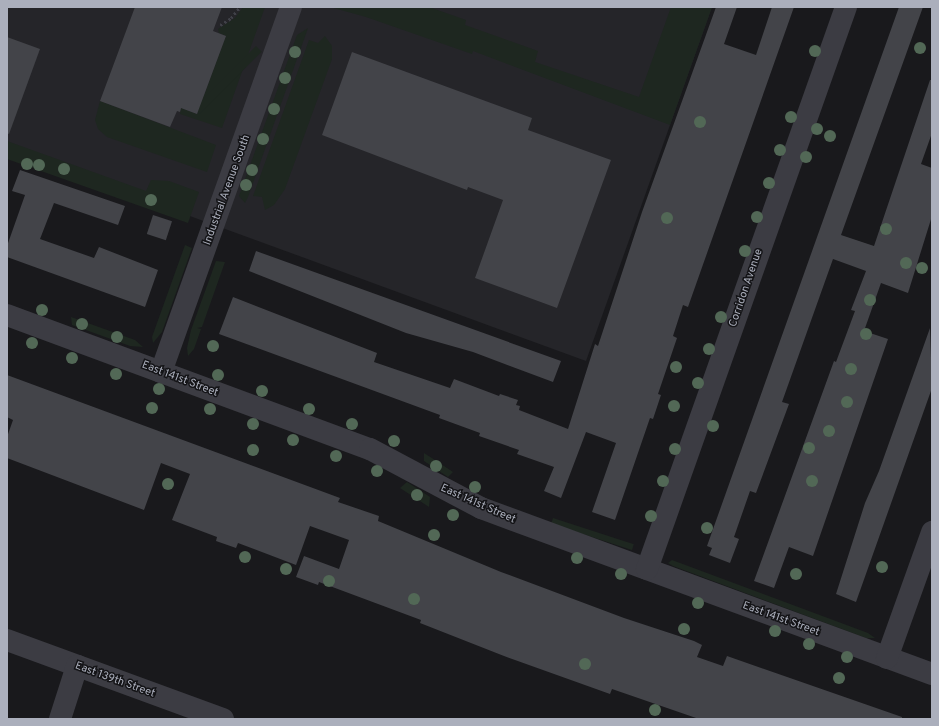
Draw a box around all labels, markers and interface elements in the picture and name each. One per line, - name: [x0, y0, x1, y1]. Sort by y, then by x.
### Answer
- street label: Industrial Avenue South: [201, 133, 253, 247]
- street label: Corridon Avenue: [726, 247, 766, 329]
- street label: East 141st Street: [140, 358, 220, 400]
- street label: East 141st Street: [438, 482, 518, 526]
- street label: East 141st Street: [741, 599, 821, 639]
- street label: East 139th Street: [73, 659, 157, 701]

